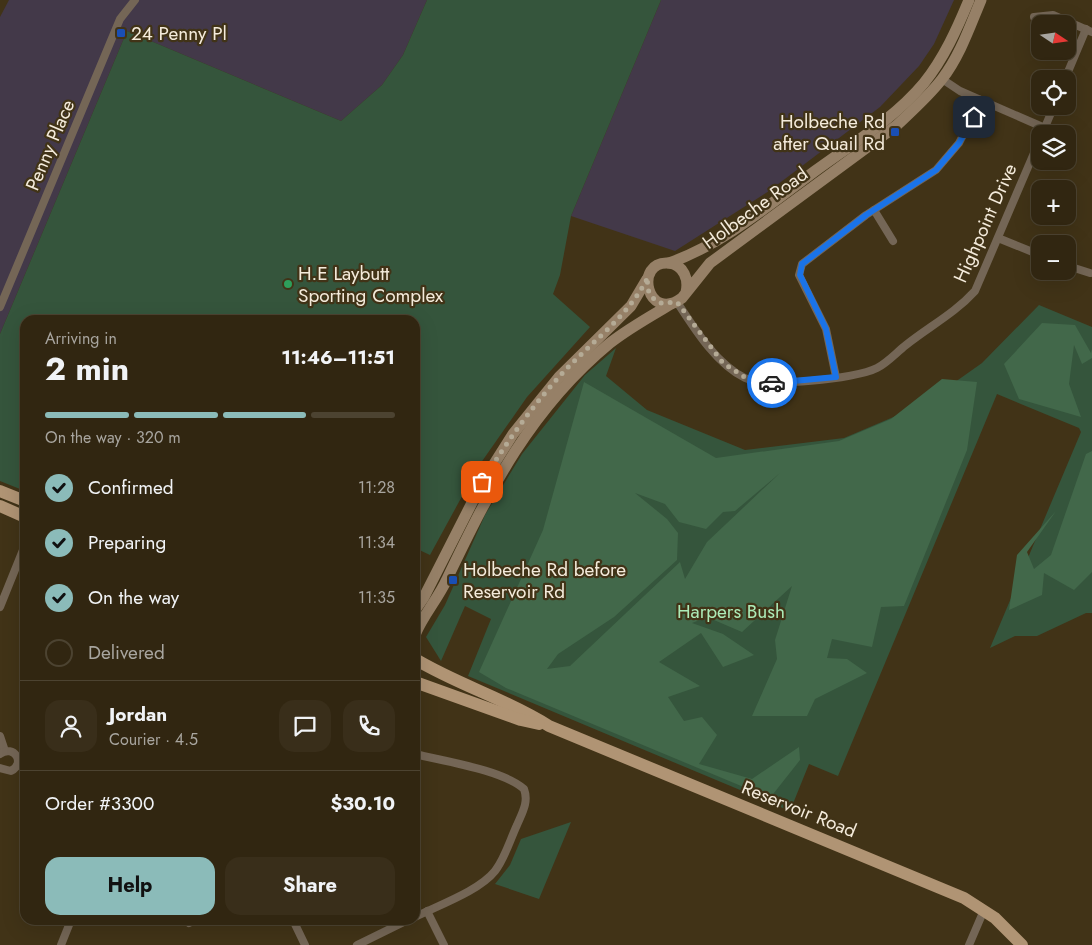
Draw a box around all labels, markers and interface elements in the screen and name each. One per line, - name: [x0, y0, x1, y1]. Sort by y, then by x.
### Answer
- north arrow: [1031, 15, 1076, 60]
- map controls: [1031, 15, 1076, 280]
- place label: 24 Penny Pl: [131, 20, 227, 47]
- marker: 24 Penny Pl: [115, 27, 127, 39]
- button: locate: [1031, 70, 1076, 115]
- street label: Penny Place: [19, 95, 81, 195]
- pin: [953, 96, 995, 138]
- icon: home: [960, 103, 988, 131]
- place label: Holbeche Rd after Quail Rd: [773, 108, 885, 157]
- button: layers: [1031, 125, 1076, 170]
- marker: Holbeche Rd after Quail Rd: [889, 126, 901, 138]
- street label: Highpoint Drive: [947, 159, 1023, 287]
- street label: Holbeche Road: [697, 160, 813, 256]
- button: +: [1031, 180, 1076, 225]
- button: −: [1031, 235, 1076, 280]
- place label: H.E Laybutt Sporting Complex: [298, 260, 443, 309]
- marker: H.E Laybutt Sporting Complex: [282, 278, 294, 290]
- text: Arriving in: [45, 327, 117, 350]
- text: 11:46–11:51: [281, 344, 395, 371]
- text: 2 min: [45, 346, 129, 392]
- courier: [747, 358, 797, 408]
- icon: car: [758, 369, 786, 397]
- text: On the way · 320 m: [45, 426, 181, 449]
- pin: [461, 461, 503, 503]
- icon: bag: [468, 468, 496, 496]
- icon: check: [45, 474, 73, 502]
- text: Confirmed: [88, 474, 174, 501]
- text: 11:28: [358, 476, 395, 499]
- icon: check: [45, 529, 73, 557]
- text: Preparing: [88, 529, 166, 556]
- text: 11:34: [358, 531, 395, 554]
- place label: Holbeche Rd before Reservoir Rd: [463, 556, 626, 605]
- marker: Holbeche Rd before Reservoir Rd: [447, 574, 459, 586]
- icon: check: [45, 584, 73, 612]
- text: On the way: [88, 584, 179, 611]
- text: 11:35: [358, 586, 395, 609]
- park label: Harpers Bush: [677, 598, 785, 625]
- text: Delivered: [88, 639, 165, 666]
- button: person: [45, 700, 97, 752]
- button: chat: [279, 700, 331, 752]
- button: phone: [343, 700, 395, 752]
- text: Jordan: [109, 701, 167, 728]
- text: Courier · 4.5: [109, 728, 198, 751]
- street label: Reservoir Road: [738, 774, 860, 844]
- text: Order #3300: [45, 790, 154, 817]
- text: $30.10: [330, 790, 395, 817]
- button: Help: [45, 857, 215, 915]
- button: Share: [225, 857, 395, 915]

